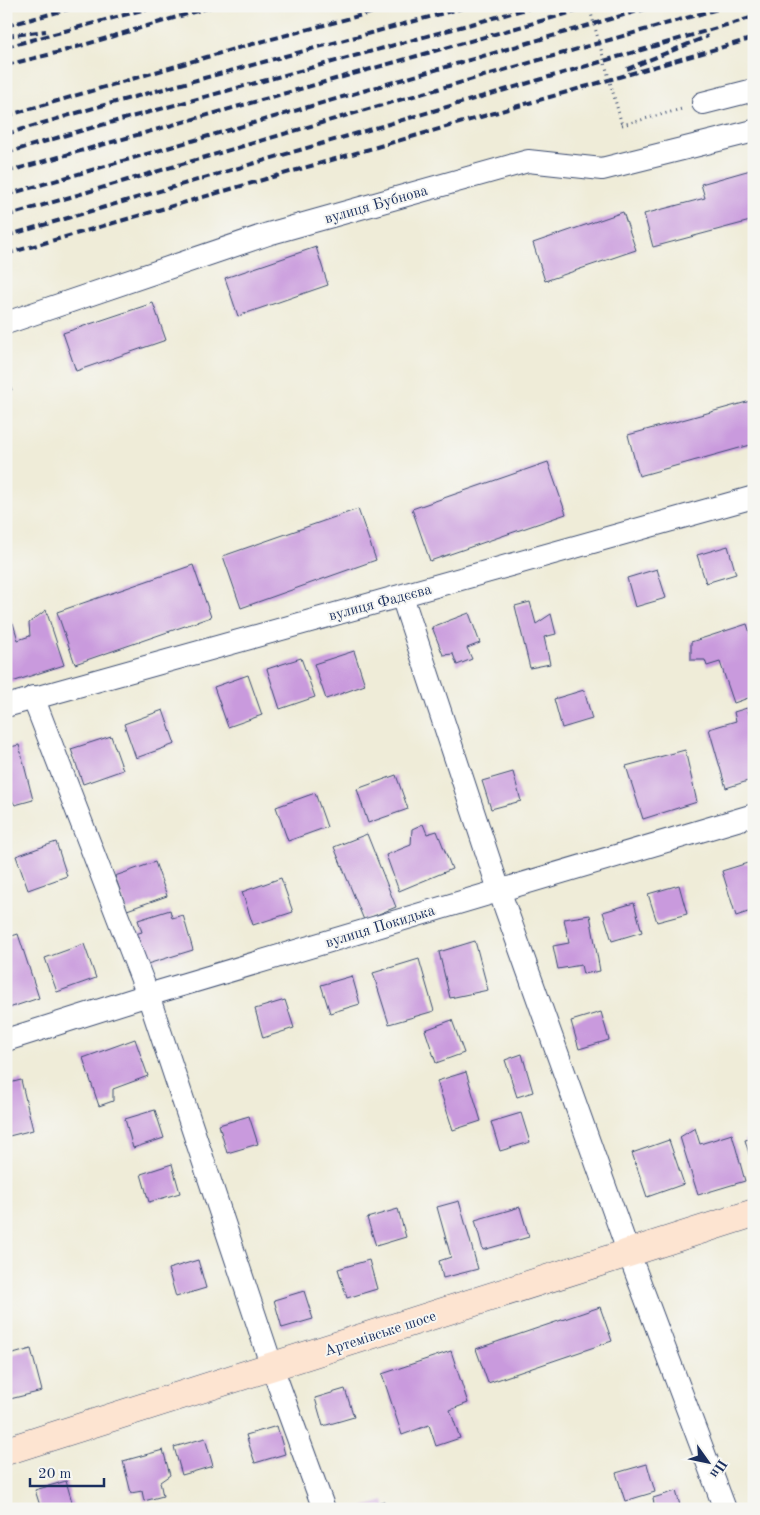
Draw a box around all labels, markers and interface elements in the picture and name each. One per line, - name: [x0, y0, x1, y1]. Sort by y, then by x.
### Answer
- street label: вулиця Бубнова: [323, 183, 430, 227]
- street label: вулиця Фадєєва: [327, 582, 434, 624]
- street label: вулиця Покидька: [324, 903, 437, 951]
- street label: Артемівське шосе: [323, 1309, 438, 1360]
- north arrow: [682, 1438, 732, 1488]
- scale bar: [30, 1455, 104, 1487]
- text: Пн: [707, 1457, 729, 1480]
- text: 20 m: [38, 1467, 72, 1482]

